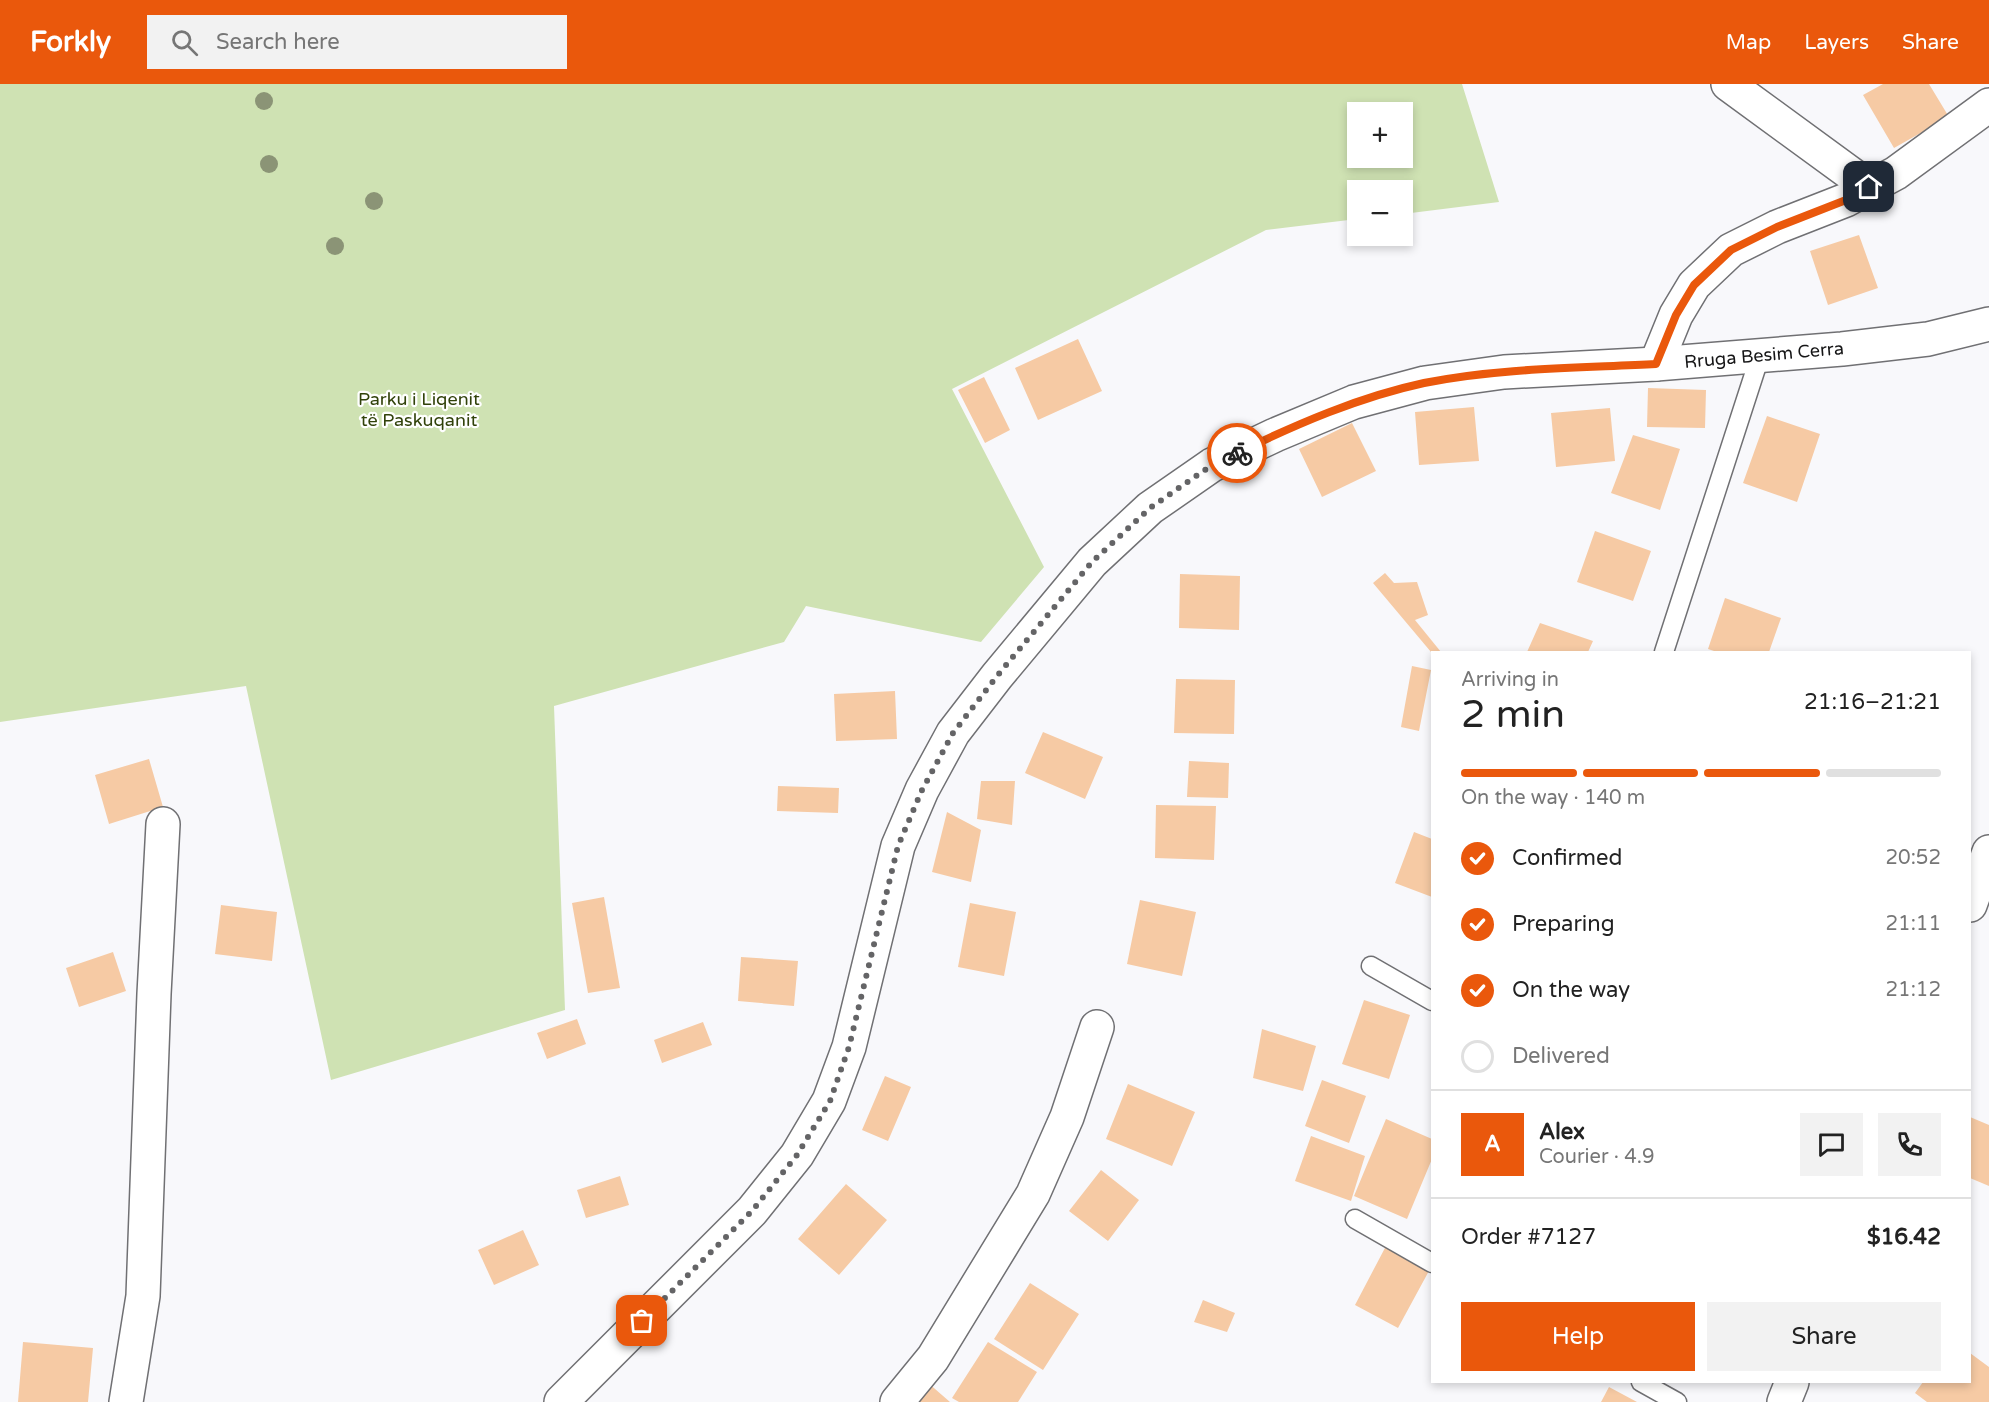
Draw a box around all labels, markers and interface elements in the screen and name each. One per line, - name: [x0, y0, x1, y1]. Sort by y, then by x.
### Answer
- search box: [147, 15, 567, 69]
- text: Forkly: [30, 25, 111, 59]
- icon: search: [168, 26, 201, 59]
- text: Search here: [216, 29, 340, 55]
- text: Map: [1726, 30, 1771, 55]
- text: Layers: [1804, 30, 1869, 55]
- text: Share: [1902, 30, 1959, 55]
- map controls: [1347, 102, 1413, 246]
- button: +: [1347, 102, 1413, 168]
- pin: [1843, 161, 1894, 212]
- icon: home: [1852, 170, 1885, 203]
- button: −: [1347, 180, 1413, 246]
- street label: Rruga Besim Cerra: [1683, 337, 1845, 373]
- park label: Parku i Liqenit të Paskuqanit: [358, 388, 480, 431]
- courier: [1207, 423, 1267, 483]
- icon: bike: [1221, 437, 1254, 470]
- text: Arriving in: [1461, 668, 1559, 692]
- text: 21:16–21:21: [1804, 689, 1941, 715]
- text: 2 min: [1461, 691, 1565, 738]
- text: On the way · 140 m: [1461, 786, 1645, 810]
- icon: check: [1461, 842, 1494, 875]
- text: Confirmed: [1512, 845, 1622, 871]
- text: 20:52: [1886, 846, 1941, 870]
- icon: check: [1461, 908, 1494, 941]
- text: Preparing: [1512, 911, 1615, 937]
- text: 21:11: [1886, 912, 1941, 936]
- icon: check: [1461, 974, 1494, 1007]
- text: On the way: [1512, 977, 1630, 1003]
- text: 21:12: [1886, 978, 1941, 1002]
- text: Delivered: [1512, 1043, 1610, 1069]
- button: chat: [1800, 1113, 1863, 1176]
- button: phone: [1878, 1113, 1941, 1176]
- text: Alex: [1539, 1119, 1585, 1145]
- text: A: [1484, 1131, 1501, 1157]
- text: Courier · 4.9: [1539, 1145, 1654, 1169]
- text: Order #7127: [1461, 1224, 1596, 1250]
- text: $16.42: [1867, 1224, 1941, 1250]
- pin: [616, 1295, 667, 1346]
- button: Help: [1461, 1302, 1695, 1371]
- button: Share: [1707, 1302, 1941, 1371]
- icon: bag: [625, 1304, 658, 1337]

